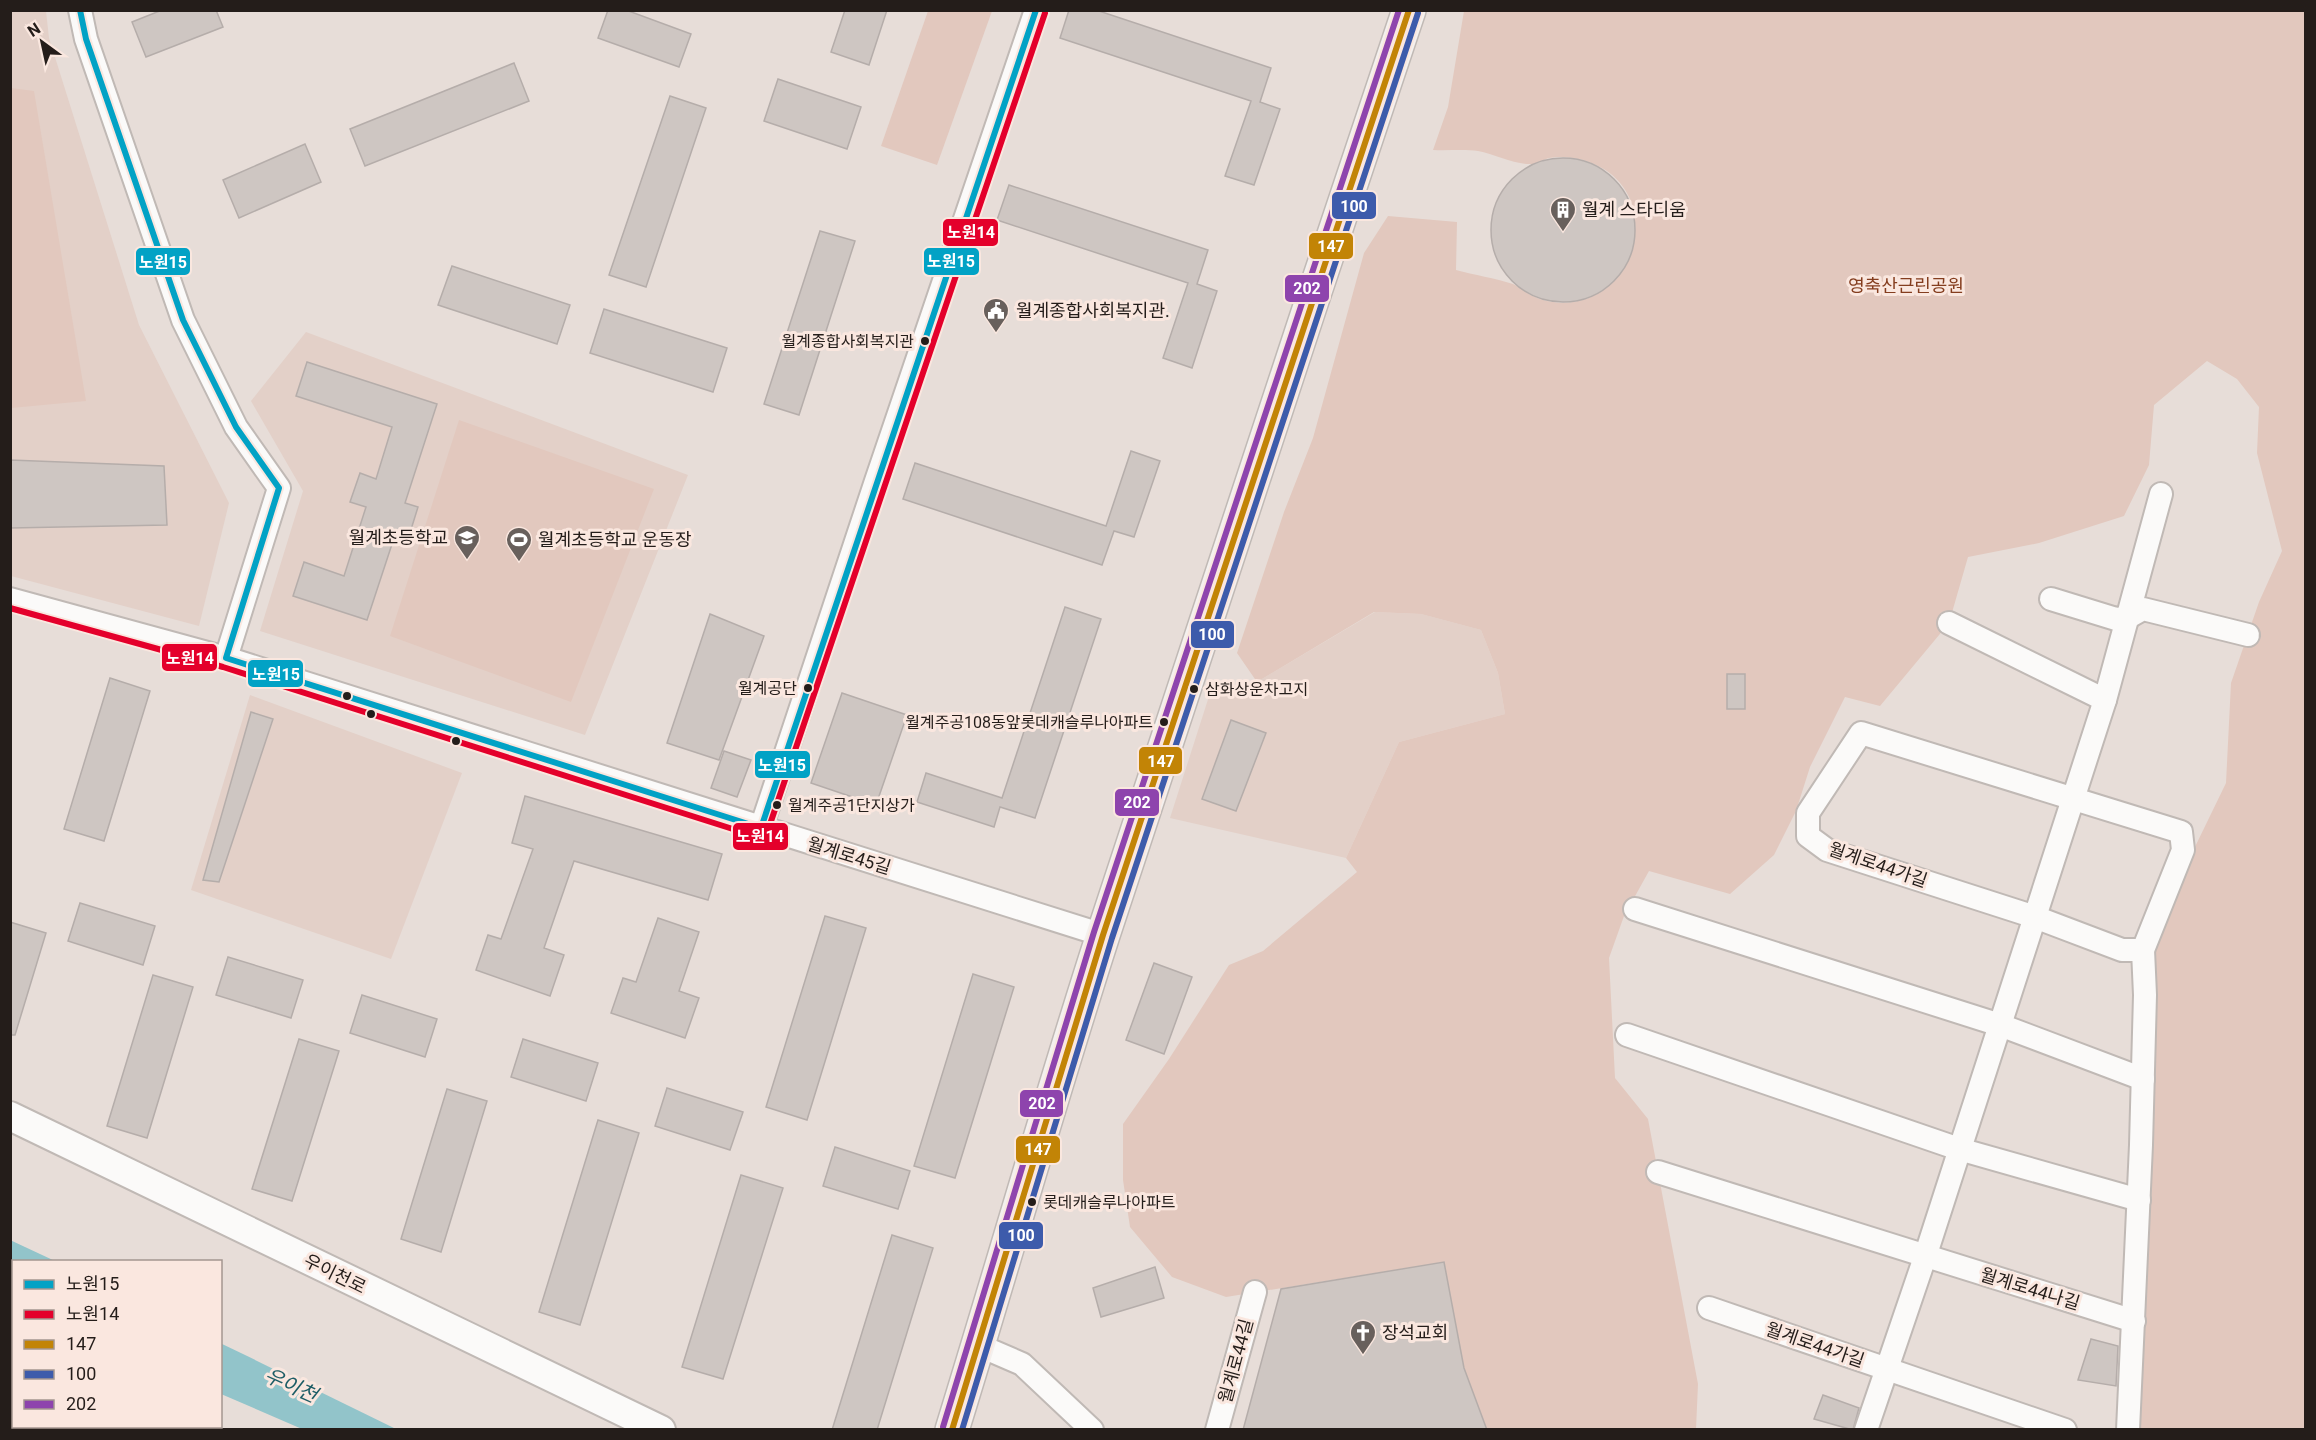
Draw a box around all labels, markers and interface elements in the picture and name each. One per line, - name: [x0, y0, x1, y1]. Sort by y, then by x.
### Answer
- north arrow: [12, 12, 72, 72]
- text: N: [24, 19, 44, 41]
- line badge: 100: [1331, 191, 1377, 220]
- building icon: 월계 스타디움: [1548, 195, 1578, 233]
- text: 100: [1340, 197, 1368, 216]
- place label: 월계 스타디움: [1582, 199, 1686, 220]
- line badge: 노원14: [942, 218, 999, 247]
- text: 노원14: [947, 223, 995, 242]
- line badge: 147: [1308, 232, 1354, 260]
- text: 147: [1317, 237, 1345, 256]
- line badge: 노원15: [135, 247, 191, 276]
- line badge: 노원15: [923, 247, 980, 276]
- text: 노원15: [927, 252, 975, 271]
- text: 노원15: [139, 253, 187, 272]
- line badge: 202: [1284, 274, 1330, 303]
- park label: 영축산근린공원: [1848, 275, 1964, 296]
- text: 202: [1293, 279, 1321, 298]
- public building icon: 월계종합사회복지관.: [981, 296, 1011, 334]
- place label: 월계종합사회복지관.: [1016, 300, 1170, 321]
- place label: 월계종합사회복지관: [782, 332, 914, 351]
- marker: 월계종합사회복지관: [919, 335, 931, 347]
- school or university icon: 월계초등학교: [452, 523, 482, 561]
- sports icon: 월계초등학교 운동장: [504, 525, 534, 563]
- place label: 월계초등학교: [349, 527, 448, 548]
- place label: 월계초등학교 운동장: [538, 529, 692, 550]
- line badge: 100: [1190, 620, 1235, 649]
- text: 100: [1198, 625, 1226, 644]
- line badge: 노원14: [161, 643, 218, 672]
- text: 노원14: [166, 649, 214, 668]
- line badge: 노원15: [247, 659, 304, 688]
- text: 노원15: [252, 665, 300, 684]
- place label: 월계공단: [738, 679, 797, 698]
- place label: 삼화상운차고지: [1205, 680, 1308, 699]
- marker: 월계공단: [802, 682, 814, 694]
- marker: 삼화상운차고지: [1188, 683, 1200, 695]
- unlabelled marker: [341, 690, 353, 702]
- unlabelled marker: [365, 708, 377, 720]
- place label: 월계주공108동앞롯데캐슬루나아파트: [905, 713, 1153, 732]
- marker: 월계주공108동앞롯데캐슬루나아파트: [1158, 716, 1170, 728]
- unlabelled marker: [450, 735, 462, 747]
- line badge: 147: [1138, 746, 1183, 775]
- line badge: 노원15: [754, 750, 811, 779]
- text: 147: [1147, 752, 1175, 771]
- text: 노원15: [758, 756, 806, 775]
- line badge: 202: [1114, 788, 1160, 817]
- text: 202: [1123, 793, 1151, 812]
- place label: 월계주공1단지상가: [788, 796, 915, 815]
- marker: 월계주공1단지상가: [771, 799, 783, 811]
- line badge: 노원14: [732, 822, 789, 851]
- text: 노원14: [736, 827, 784, 846]
- street label: 월계로45길: [805, 833, 894, 878]
- street label: 월계로44가길: [1826, 838, 1930, 891]
- line badge: 202: [1019, 1089, 1064, 1118]
- text: 202: [1028, 1094, 1056, 1113]
- line badge: 147: [1015, 1135, 1061, 1164]
- text: 147: [1024, 1140, 1052, 1159]
- place label: 롯데캐슬루나아파트: [1043, 1193, 1175, 1212]
- marker: 롯데캐슬루나아파트: [1026, 1196, 1038, 1208]
- line badge: 100: [998, 1221, 1044, 1250]
- text: 100: [1007, 1226, 1035, 1245]
- street label: 우이천로: [301, 1250, 370, 1298]
- legend: [12, 1260, 222, 1428]
- street label: 월계로44나길: [1978, 1263, 2082, 1314]
- text: 노원15: [66, 1273, 119, 1294]
- text: 노원14: [66, 1303, 119, 1324]
- street label: 월계로44길: [1214, 1316, 1257, 1405]
- church icon: 장석교회: [1348, 1318, 1378, 1356]
- street label: 월계로44가길: [1763, 1318, 1867, 1371]
- place label: 장석교회: [1382, 1322, 1448, 1343]
- text: 147: [66, 1333, 96, 1354]
- text: 100: [66, 1363, 96, 1384]
- water label: 우이천: [261, 1363, 323, 1408]
- text: 202: [66, 1393, 96, 1414]

